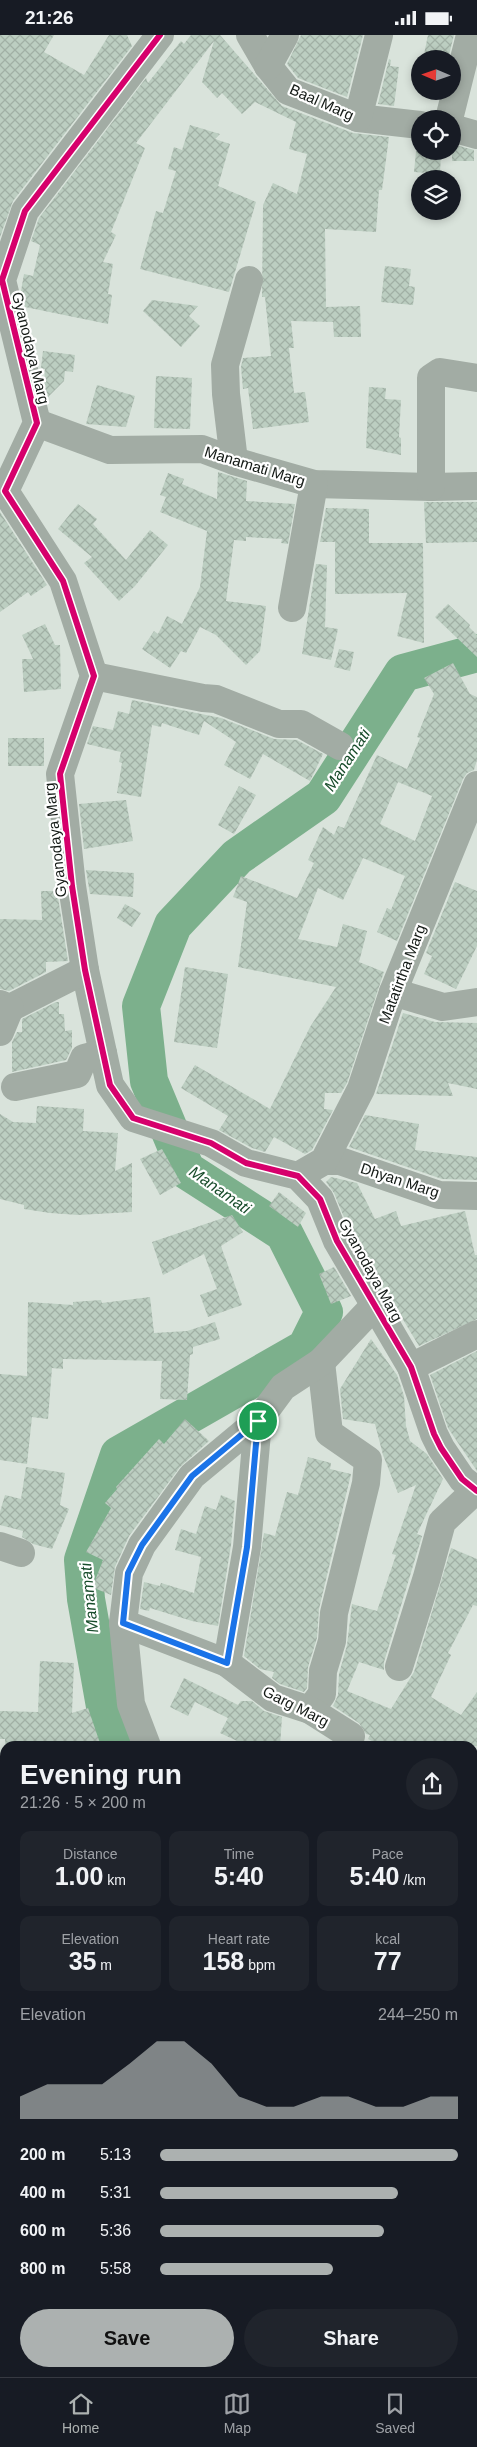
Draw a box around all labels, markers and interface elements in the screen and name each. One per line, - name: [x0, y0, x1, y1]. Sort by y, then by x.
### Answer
- text: 21:26: [25, 7, 74, 28]
- north arrow: [411, 50, 461, 100]
- map controls: [411, 50, 461, 220]
- street label: Baal Marg: [287, 80, 357, 124]
- button: locate: [411, 110, 461, 160]
- button: layers: [411, 170, 461, 220]
- street label: Gyanodaya Marg: [9, 290, 53, 406]
- street label: Manamati Marg: [203, 443, 307, 489]
- water label: Manamati: [321, 726, 374, 794]
- street label: Gyanodaya Marg: [41, 782, 69, 898]
- street label: Matatirtha Marg: [375, 922, 429, 1026]
- street label: Dhyan Marg: [359, 1159, 441, 1201]
- water label: Manamati: [186, 1163, 254, 1217]
- street label: Gyanodaya Marg: [336, 1216, 406, 1324]
- pin: [237, 1400, 279, 1442]
- icon: arrive: [244, 1407, 272, 1435]
- water label: Manamati: [77, 1562, 101, 1634]
- street label: Garg Marg: [260, 1682, 332, 1730]
- button: share: [406, 1758, 458, 1810]
- text: Evening run: [20, 1759, 182, 1790]
- text: 21:26 · 5 × 200 m: [20, 1794, 146, 1811]
- text: Distance: [63, 1846, 118, 1862]
- text: Time: [224, 1846, 254, 1862]
- text: Pace: [372, 1846, 404, 1862]
- text: 1.00: [55, 1862, 103, 1890]
- text: 5:40: [214, 1862, 264, 1890]
- text: 5:40: [349, 1862, 399, 1890]
- text: km: [103, 1872, 126, 1888]
- text: /km: [399, 1872, 426, 1888]
- text: Elevation: [62, 1931, 119, 1947]
- text: Heart rate: [208, 1931, 270, 1947]
- text: kcal: [375, 1931, 400, 1947]
- text: 35: [69, 1947, 96, 1975]
- text: 158: [203, 1947, 244, 1975]
- text: 77: [374, 1947, 402, 1975]
- text: m: [96, 1957, 112, 1973]
- text: bpm: [244, 1957, 275, 1973]
- text: Elevation: [20, 2006, 86, 2023]
- text: 244–250 m: [378, 2006, 458, 2023]
- text: 200 m: [20, 2146, 65, 2163]
- text: 5:13: [100, 2146, 131, 2163]
- text: 400 m: [20, 2184, 65, 2201]
- text: 5:31: [100, 2184, 131, 2201]
- text: 600 m: [20, 2222, 65, 2239]
- text: 5:36: [100, 2222, 131, 2239]
- text: 800 m: [20, 2260, 65, 2277]
- text: 5:58: [100, 2260, 131, 2277]
- button: Save: [20, 2309, 234, 2367]
- button: Share: [244, 2309, 458, 2367]
- tab: Home: [62, 2390, 99, 2436]
- tab: Map: [223, 2390, 251, 2436]
- tab: Saved: [375, 2390, 415, 2436]

